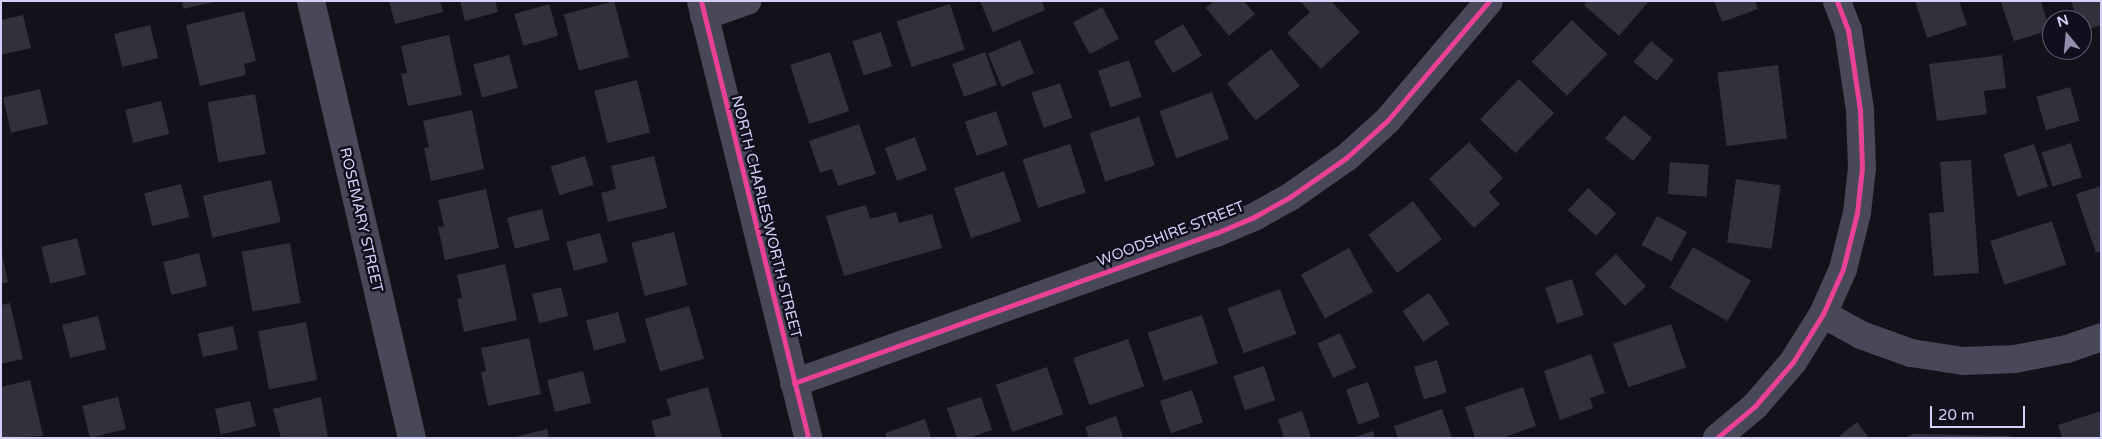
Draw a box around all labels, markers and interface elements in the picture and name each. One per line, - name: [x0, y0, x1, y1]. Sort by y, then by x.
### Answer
- north arrow: [2042, 10, 2092, 60]
- text: N: [2055, 11, 2071, 31]
- street label: NORTH CHARLESWORTH STREET: [727, 94, 805, 340]
- street label: ROSEMARY STREET: [336, 146, 386, 294]
- street label: WOODSHIRE STREET: [1095, 198, 1247, 270]
- scale bar: [1932, 396, 2027, 428]
- text: 20 m: [1938, 406, 1975, 424]

